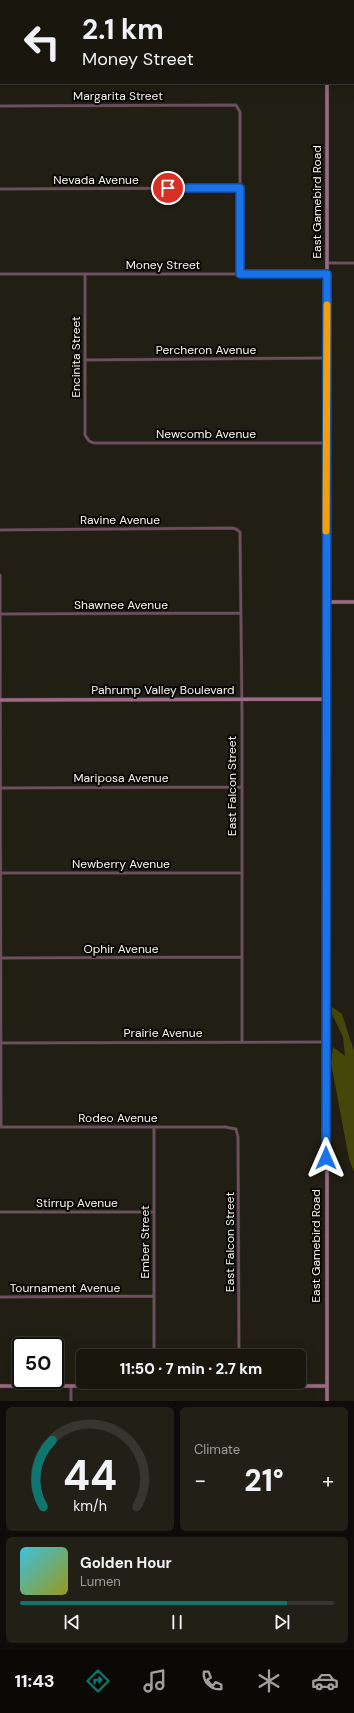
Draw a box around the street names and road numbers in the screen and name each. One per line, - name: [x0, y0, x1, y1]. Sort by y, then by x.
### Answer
- street label: Margarita Street: [73, 88, 163, 104]
- street label: East Gamebird Road: [309, 145, 325, 259]
- street label: Nevada Avenue: [53, 172, 139, 188]
- street label: Money Street: [126, 257, 201, 273]
- street label: Encinita Street: [68, 316, 84, 398]
- street label: Percheron Avenue: [156, 342, 256, 358]
- street label: Newcomb Avenue: [156, 426, 256, 442]
- street label: Ravine Avenue: [80, 512, 160, 528]
- street label: Shawnee Avenue: [74, 597, 168, 613]
- street label: Pahrump Valley Boulevard: [91, 682, 235, 698]
- street label: East Falcon Street: [224, 736, 240, 836]
- street label: Mariposa Avenue: [73, 770, 169, 786]
- street label: Newberry Avenue: [72, 856, 170, 872]
- street label: Ophir Avenue: [84, 941, 159, 957]
- street label: Prairie Avenue: [124, 1025, 203, 1041]
- street label: Rodeo Avenue: [78, 1110, 158, 1126]
- street label: East Gamebird Road: [308, 1189, 324, 1303]
- street label: East Falcon Street: [222, 1192, 238, 1292]
- street label: Stirrup Avenue: [36, 1195, 118, 1211]
- street label: Ember Street: [137, 1205, 153, 1279]
- street label: Tournament Avenue: [10, 1280, 120, 1296]

